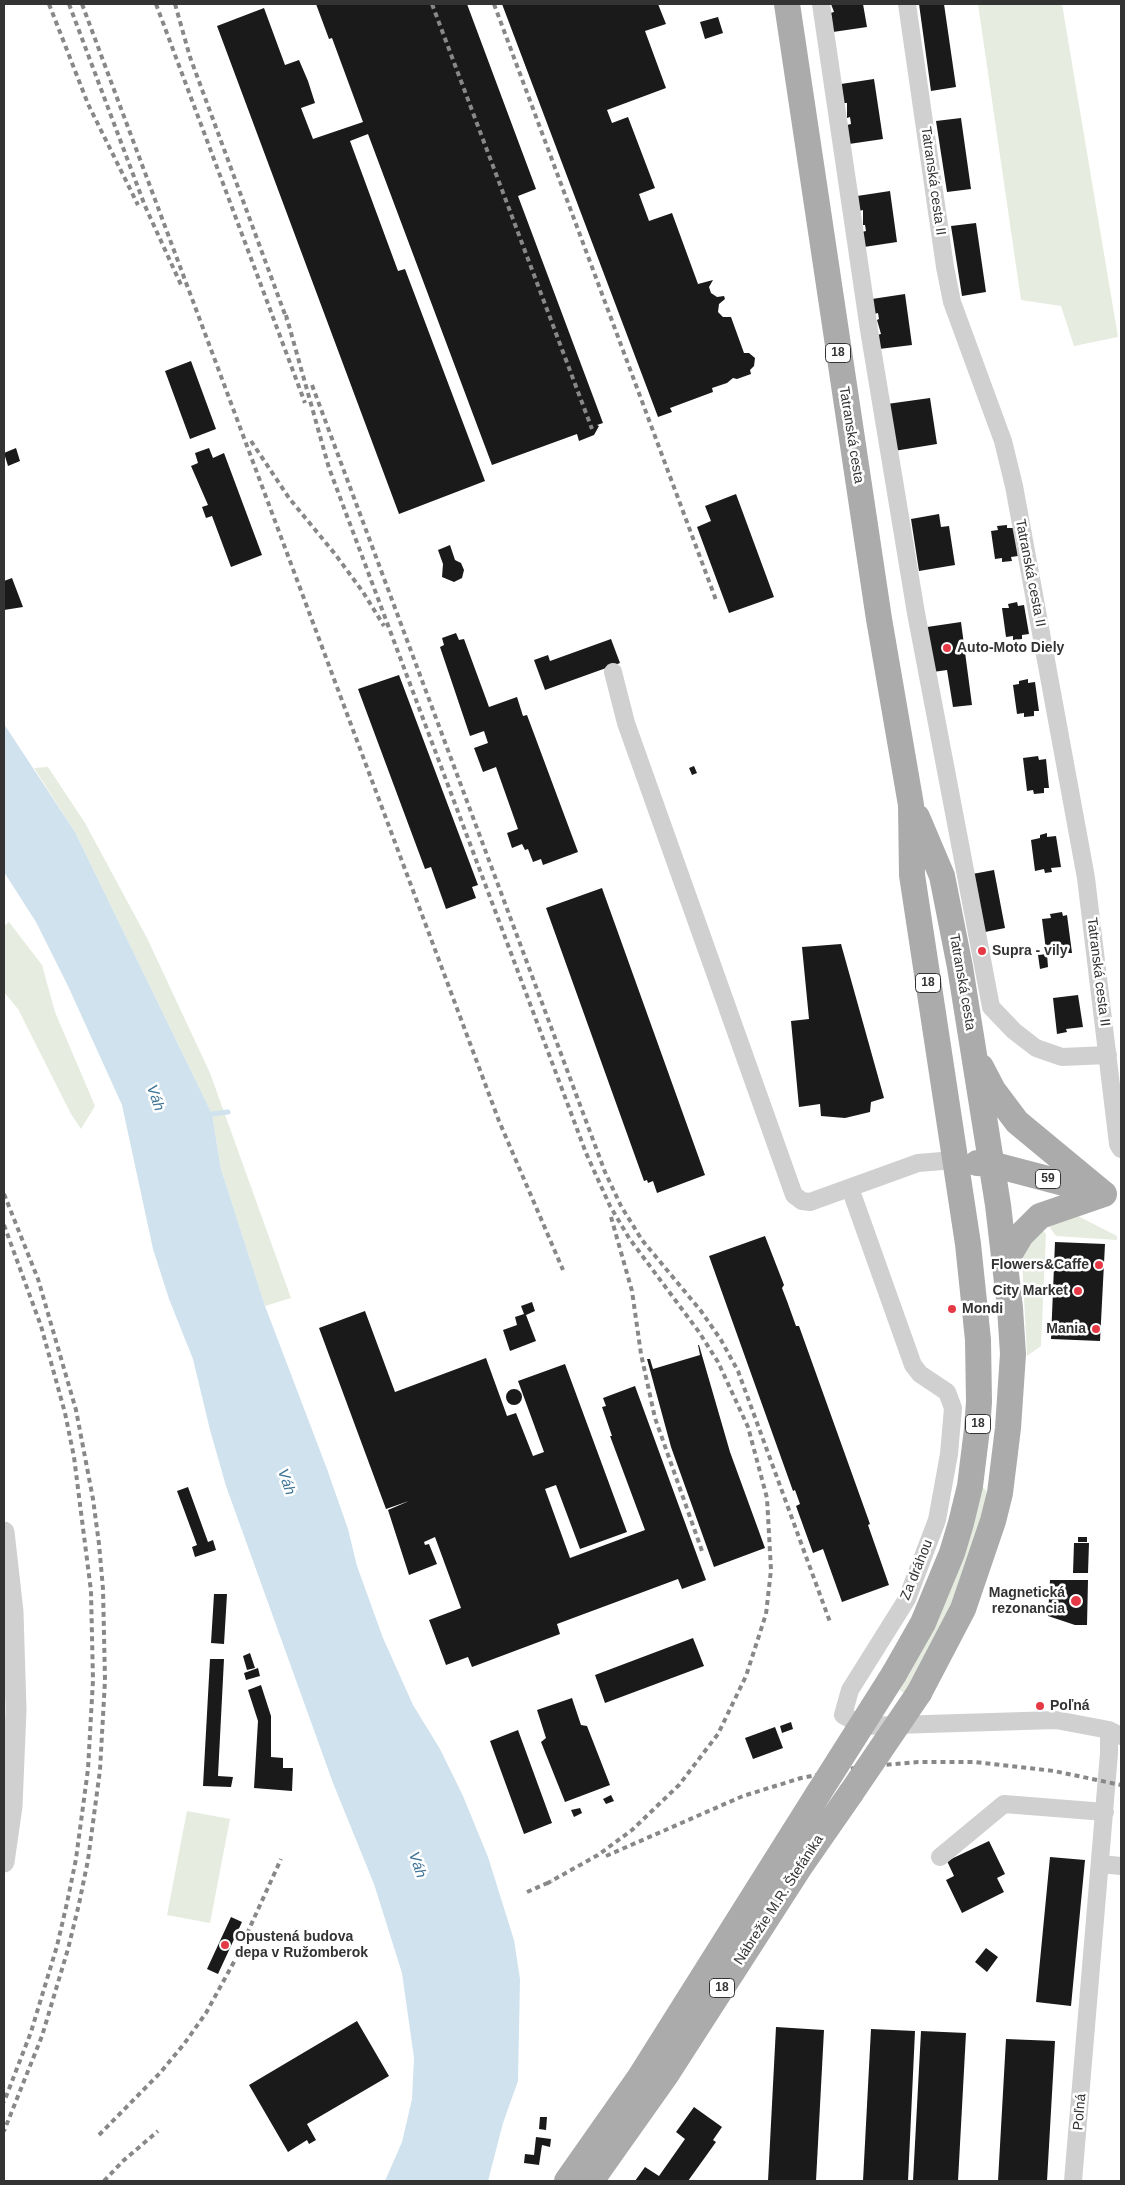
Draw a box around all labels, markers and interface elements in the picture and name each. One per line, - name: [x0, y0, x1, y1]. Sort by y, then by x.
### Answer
- street label: Tatranská cesta II: [917, 126, 949, 236]
- road number: 18: [826, 343, 850, 362]
- street label: Tatranská cesta: [835, 385, 867, 485]
- street label: Tatranská cesta II: [1011, 518, 1049, 628]
- place label: Auto-Moto Diely: [957, 640, 1064, 656]
- marker: Auto-Moto Diely: [941, 642, 953, 654]
- street label: Tatranská cesta II: [1083, 917, 1113, 1027]
- street label: Tatranská cesta: [945, 932, 979, 1032]
- place label: Supra - vily: [992, 943, 1067, 959]
- marker: Supra - vily: [976, 945, 988, 957]
- road number: 18: [916, 974, 940, 992]
- water label: Váh: [142, 1082, 168, 1114]
- road number: 59: [1036, 1170, 1060, 1188]
- place label: Flowers&Caffe: [991, 1257, 1089, 1273]
- marker: Flowers&Caffe: [1093, 1259, 1105, 1271]
- place label: City Market: [993, 1283, 1068, 1299]
- marker: City Market: [1072, 1285, 1084, 1297]
- place label: Mondi: [962, 1301, 1003, 1317]
- marker: Mondi: [946, 1303, 958, 1315]
- place label: Mania: [1046, 1321, 1086, 1337]
- marker: Mania: [1090, 1323, 1102, 1335]
- road number: 18: [966, 1415, 990, 1434]
- water label: Váh: [273, 1466, 299, 1498]
- street label: Za dráhou: [897, 1537, 937, 1603]
- place label: Magnetická rezonancia: [989, 1585, 1065, 1618]
- marker: Magnetická rezonancia: [1069, 1594, 1083, 1608]
- place label: Poľná: [1050, 1698, 1090, 1714]
- marker: Poľná: [1034, 1700, 1046, 1712]
- street label: Nábrežie M.R. Štefánika: [731, 1832, 827, 1968]
- water label: Váh: [404, 1849, 430, 1881]
- place label: Opustená budova depa v Ružomberok: [235, 1929, 368, 1961]
- marker: Opustená budova depa v Ružomberok: [219, 1939, 231, 1951]
- road number: 18: [710, 1979, 734, 1998]
- street label: Poľná: [1070, 2093, 1090, 2131]

